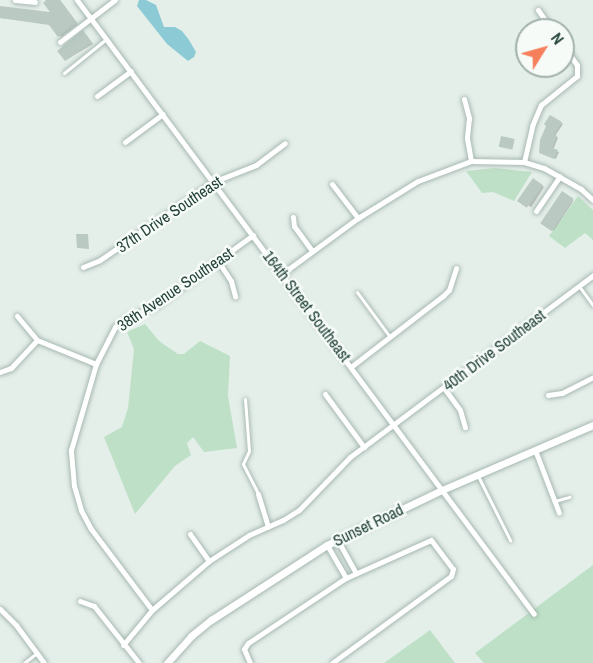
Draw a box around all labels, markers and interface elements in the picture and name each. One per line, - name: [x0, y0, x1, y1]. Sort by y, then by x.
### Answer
- north arrow: [515, 18, 575, 78]
- text: N: [546, 28, 569, 49]
- street label: 37th Drive Southeast: [113, 172, 225, 256]
- street label: 38th Avenue Southeast: [113, 243, 237, 335]
- street label: 164th Street Southeast: [259, 247, 355, 365]
- street label: 40th Drive Southeast: [439, 305, 549, 395]
- street label: Sunset Road: [330, 500, 406, 550]

